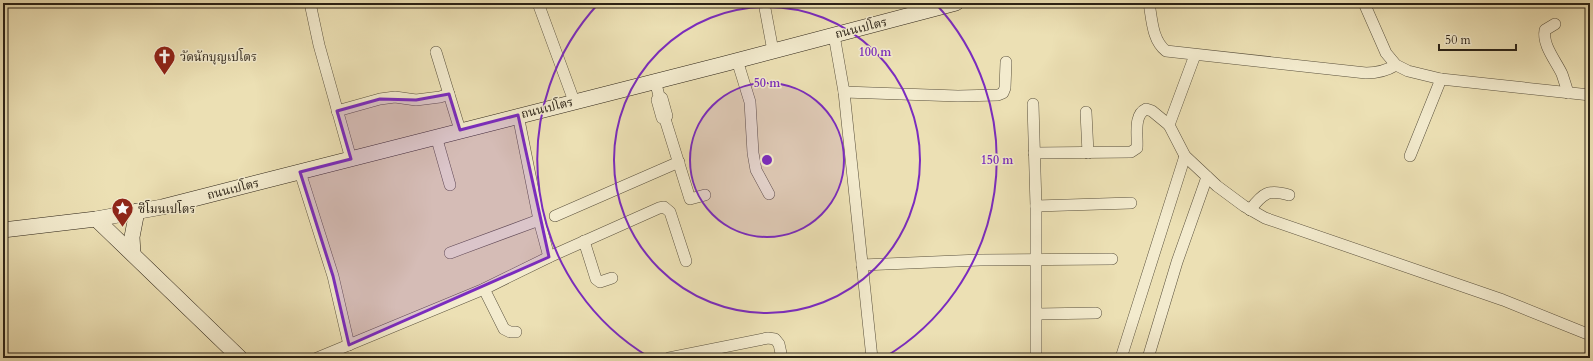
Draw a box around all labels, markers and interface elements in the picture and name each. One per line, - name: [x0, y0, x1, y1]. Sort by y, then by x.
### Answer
- street label: ถนนเปโตร: [833, 13, 889, 42]
- scale bar: [1439, 26, 1516, 52]
- text: 50 m: [1445, 32, 1472, 48]
- church icon: วัดนักบุญเปโตร: [151, 44, 177, 77]
- text: 100 m: [859, 44, 892, 60]
- place label: วัดนักบุญเปโตร: [180, 48, 257, 65]
- text: 50 m: [754, 75, 781, 91]
- street label: ถนนเปโตร: [519, 93, 575, 122]
- text: 150 m: [981, 152, 1014, 168]
- centre of rings: [760, 153, 774, 167]
- street label: ถนนเปโตร: [205, 174, 261, 203]
- place icon: ซีโมนเปโตร: [109, 196, 135, 229]
- place label: ซีโมนเปโตร: [138, 200, 196, 217]

